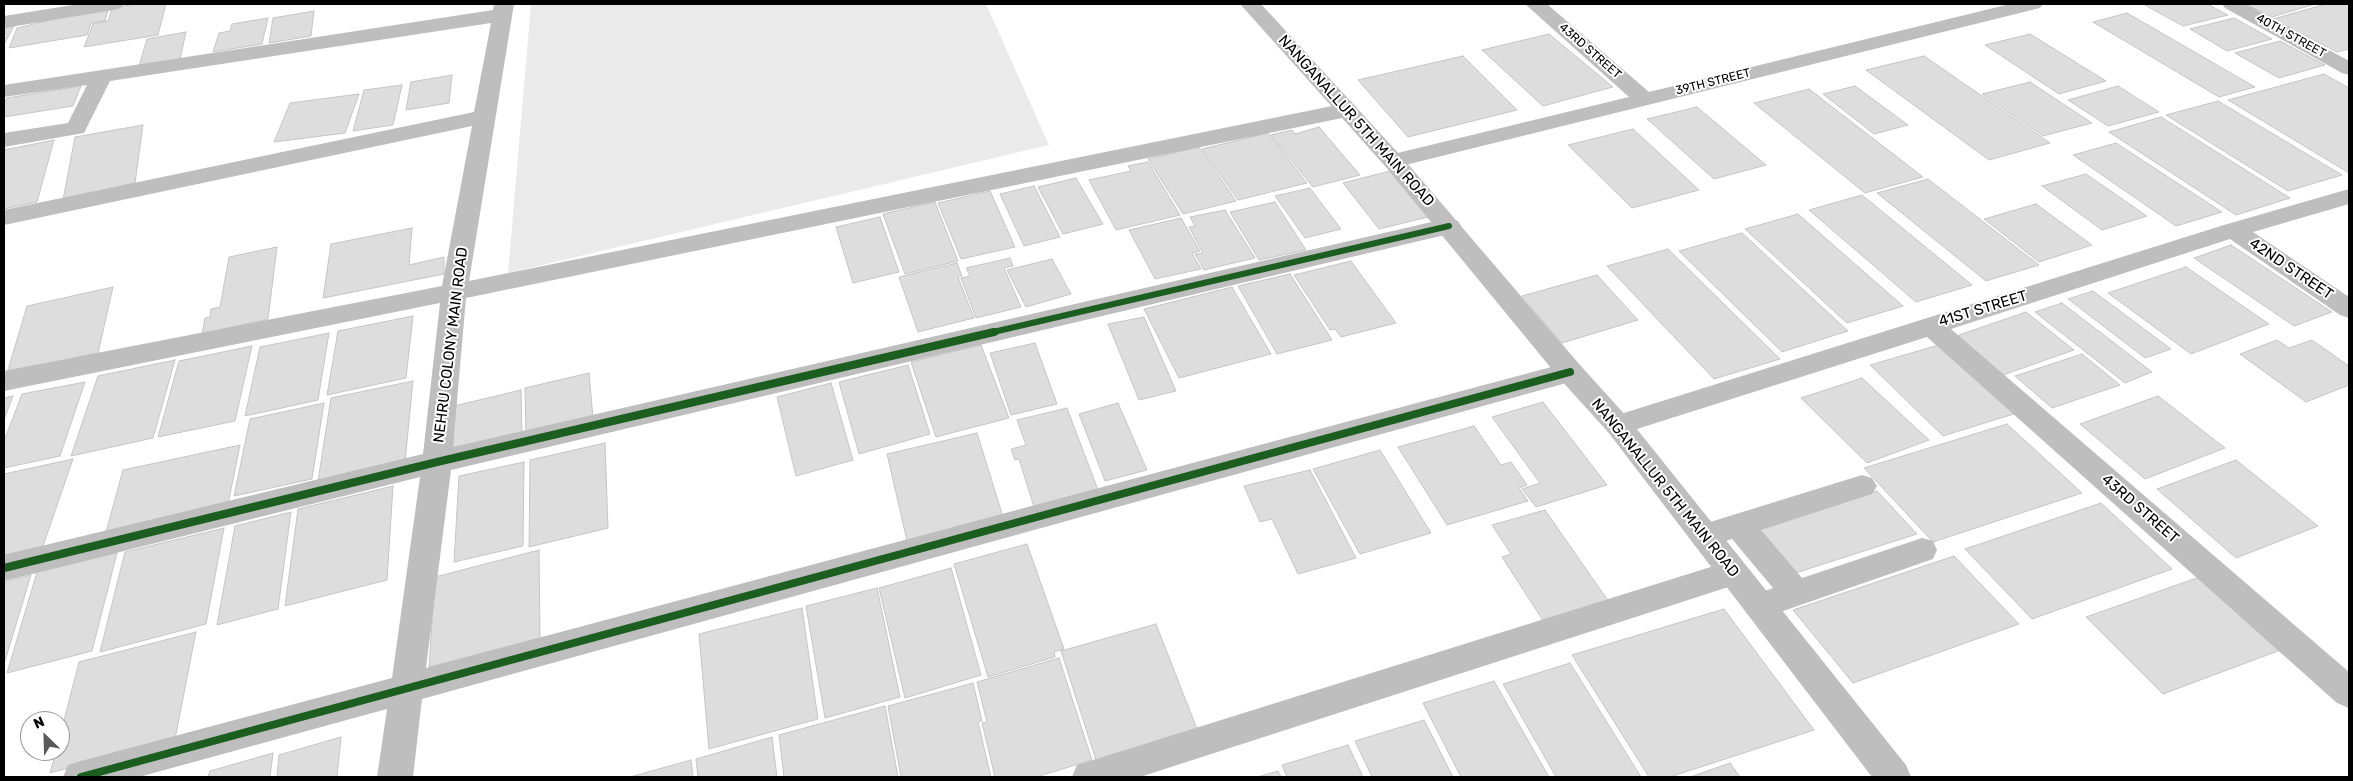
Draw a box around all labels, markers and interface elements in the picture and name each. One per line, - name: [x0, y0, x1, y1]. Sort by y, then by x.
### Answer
- street label: 40TH STREET: [2254, 11, 2328, 61]
- street label: 43RD STREET: [1556, 20, 1624, 82]
- street label: NANGANALLUR 5TH MAIN ROAD: [1274, 32, 1438, 210]
- street label: 39TH STREET: [1674, 66, 1752, 98]
- street label: 42ND STREET: [2246, 234, 2336, 304]
- street label: NEHRU COLONY MAIN ROAD: [430, 246, 472, 444]
- street label: 41ST STREET: [1937, 287, 2029, 331]
- street label: NANGANALLUR 5TH MAIN ROAD: [1587, 395, 1743, 581]
- street label: 43RD STREET: [2098, 470, 2182, 548]
- north arrow: [20, 711, 70, 761]
- text: N: [31, 713, 47, 733]

